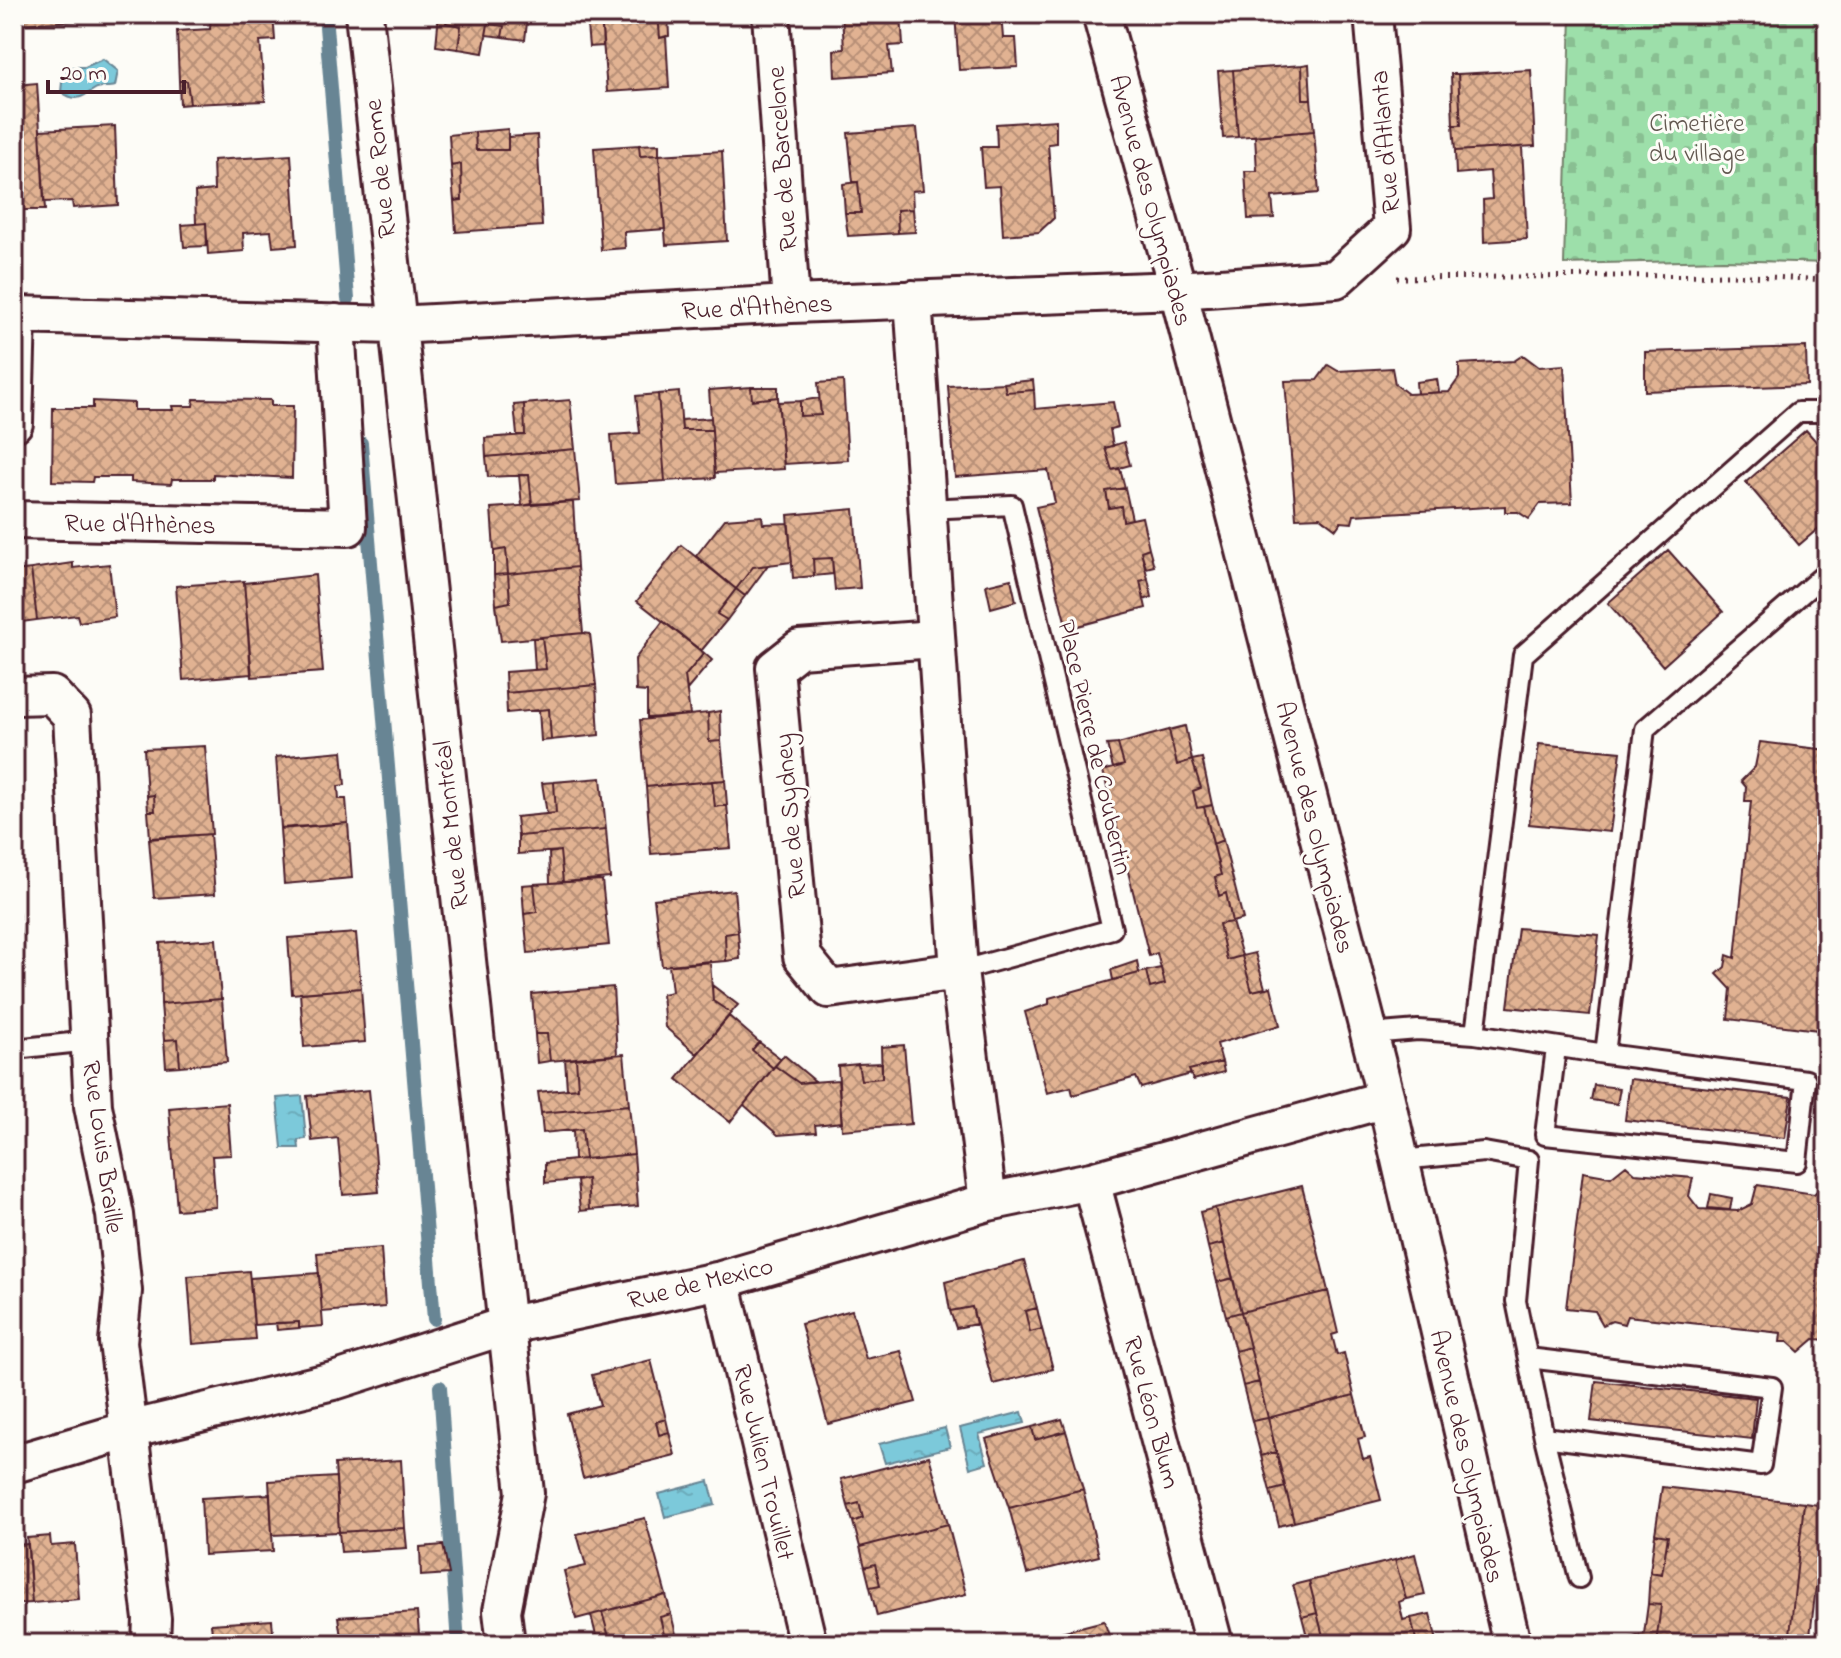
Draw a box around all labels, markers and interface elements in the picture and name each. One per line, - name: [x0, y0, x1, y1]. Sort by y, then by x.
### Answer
- scale bar: [48, 44, 184, 94]
- text: 20 m: [60, 57, 107, 92]
- street label: Rue de Barcelone: [759, 65, 809, 253]
- street label: Rue d'Atlanta: [1362, 69, 1412, 215]
- street label: Avenue des Olympiades: [1097, 71, 1201, 331]
- street label: Rue de Rome: [356, 97, 408, 240]
- park label: Cimetière du village: [1649, 106, 1746, 174]
- street label: Rue d'Athènes: [681, 286, 834, 332]
- street label: Rue d'Athènes: [64, 506, 216, 546]
- street label: Place Pierre de Coubertin: [1045, 616, 1141, 879]
- street label: Avenue des Olympiades: [1263, 698, 1363, 958]
- street label: Rue de Sydney: [766, 732, 818, 900]
- street label: Rue de Montréal: [425, 739, 481, 911]
- street label: Rue Louis Braille: [70, 1058, 132, 1237]
- street label: Rue de Mexico: [624, 1248, 778, 1321]
- street label: Avenue des Olympiades: [1417, 1326, 1513, 1587]
- street label: Rue Léon Blum: [1111, 1332, 1189, 1493]
- street label: Rue Julien Trouillet: [721, 1361, 803, 1565]

